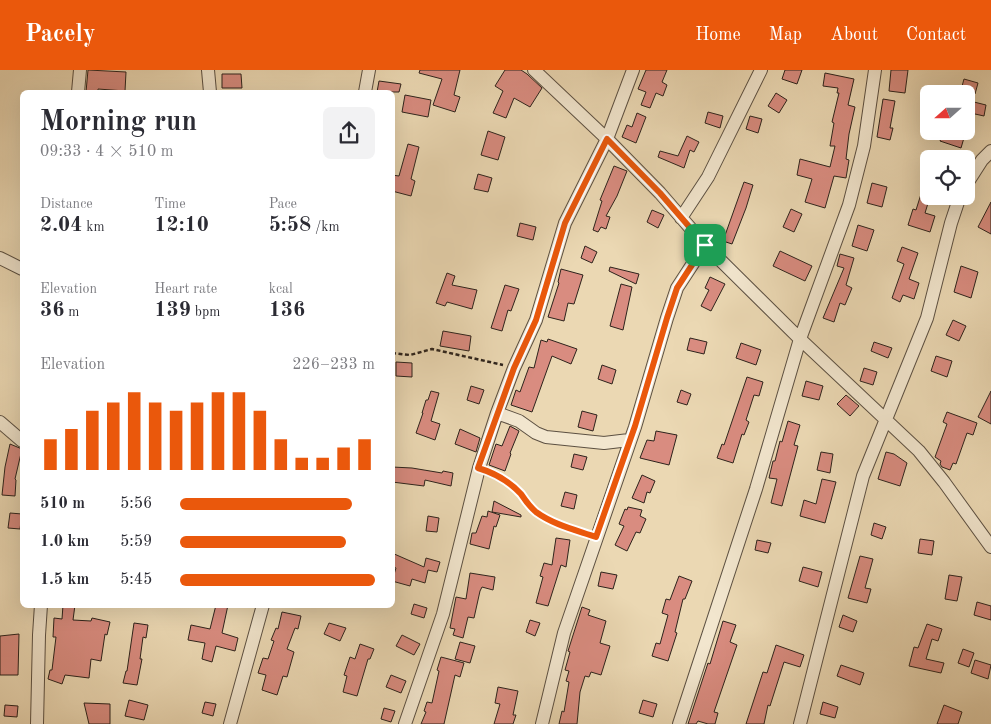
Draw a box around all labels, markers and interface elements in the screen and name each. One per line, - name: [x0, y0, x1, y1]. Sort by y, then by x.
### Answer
- text: Pacely: [25, 23, 96, 47]
- text: Home: [695, 26, 741, 44]
- text: Map: [769, 26, 802, 44]
- text: About: [830, 26, 878, 44]
- text: Contact: [906, 26, 966, 44]
- north arrow: [920, 85, 975, 140]
- map controls: [920, 85, 975, 205]
- button: share: [323, 107, 375, 159]
- text: Morning run: [40, 109, 197, 137]
- text: 09:33 · 4 × 510 m: [40, 144, 173, 160]
- button: locate: [920, 150, 975, 205]
- text: Distance: [40, 197, 93, 211]
- text: Time: [154, 197, 186, 211]
- text: Pace: [269, 197, 297, 211]
- text: 2.04: [40, 215, 82, 236]
- text: 12:10: [154, 215, 209, 236]
- text: 5:58: [269, 215, 311, 236]
- text: km: [82, 220, 105, 234]
- text: /km: [311, 220, 340, 234]
- pin: [684, 224, 726, 266]
- icon: arrive: [691, 231, 719, 259]
- text: Elevation: [40, 282, 97, 296]
- text: Heart rate: [154, 282, 217, 296]
- text: kcal: [269, 282, 293, 296]
- text: 36: [40, 300, 64, 321]
- text: 139: [154, 300, 191, 321]
- text: 136: [269, 300, 305, 321]
- text: m: [64, 305, 79, 319]
- text: bpm: [191, 305, 220, 319]
- text: Elevation: [40, 357, 105, 373]
- text: 226–233 m: [292, 357, 375, 373]
- text: 510 m: [40, 496, 85, 512]
- text: 5:56: [120, 496, 152, 512]
- text: 1.0 km: [40, 534, 89, 550]
- text: 5:59: [120, 534, 152, 550]
- text: 1.5 km: [40, 572, 89, 588]
- text: 5:45: [120, 572, 152, 588]

